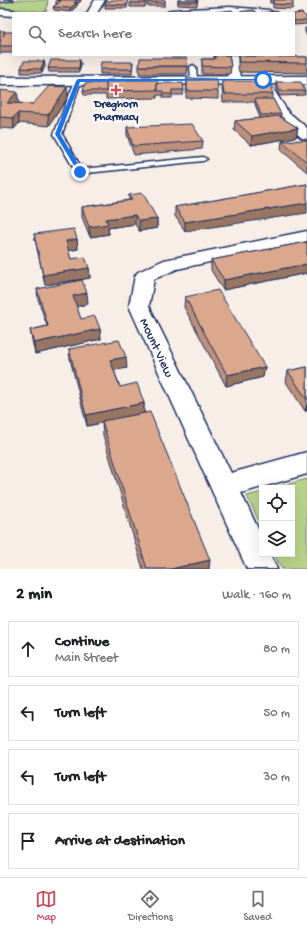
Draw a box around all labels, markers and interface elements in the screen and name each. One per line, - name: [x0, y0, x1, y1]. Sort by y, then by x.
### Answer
- search box: [12, 12, 295, 56]
- icon: search: [26, 23, 48, 45]
- text: Search here: [58, 25, 132, 43]
- route start: [254, 71, 272, 89]
- marker: Dreghorn Pharmacy: [111, 85, 121, 95]
- place label: Dreghorn Pharmacy: [92, 99, 139, 124]
- route end: [71, 163, 89, 181]
- street label: Mount View: [136, 316, 176, 380]
- map controls: [259, 485, 295, 557]
- button: locate: [259, 485, 295, 521]
- button: layers: [259, 521, 295, 557]
- text: 2 min: [16, 585, 52, 605]
- text: Walk · 160 m: [222, 588, 291, 603]
- text: Continue: [55, 633, 109, 651]
- icon: ahead: [17, 638, 39, 660]
- text: 80 m: [263, 642, 290, 657]
- text: Main Street: [55, 651, 118, 666]
- icon: left: [17, 702, 39, 724]
- text: Turn left: [55, 704, 106, 722]
- text: 50 m: [263, 706, 290, 721]
- icon: left: [17, 766, 39, 788]
- text: Turn left: [55, 768, 106, 786]
- text: 30 m: [264, 770, 290, 785]
- icon: arrive: [17, 830, 39, 852]
- text: Arrive at destination: [55, 832, 185, 850]
- tab: Map: [35, 888, 57, 924]
- tab: Directions: [128, 888, 173, 924]
- tab: Saved: [243, 888, 272, 924]

